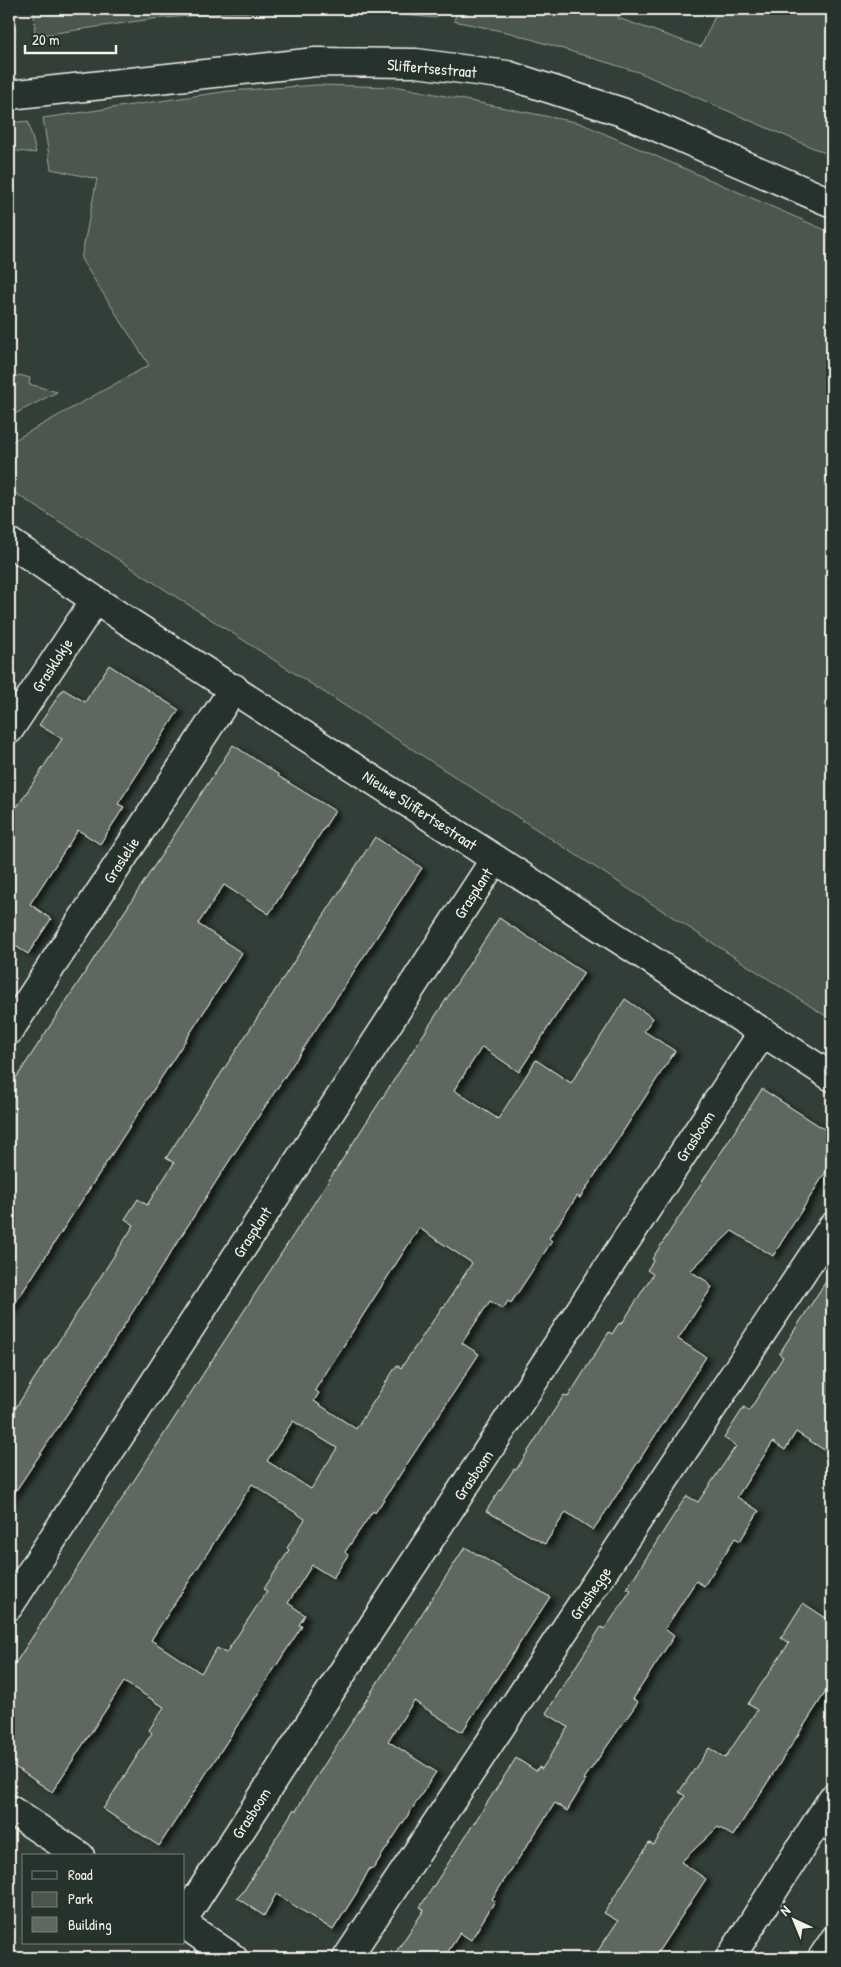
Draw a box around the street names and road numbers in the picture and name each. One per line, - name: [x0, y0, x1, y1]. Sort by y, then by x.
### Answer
- street label: Sliffertsestraat: [386, 53, 478, 83]
- street label: Grasklokje: [26, 633, 78, 696]
- street label: Nieuwe Sliffertsestraat: [359, 765, 482, 856]
- street label: Graslelie: [98, 832, 144, 887]
- street label: Grasplant: [448, 863, 498, 923]
- street label: Grasboom: [670, 1106, 720, 1166]
- street label: Grasplant: [227, 1202, 277, 1262]
- street label: Grasboom: [448, 1445, 498, 1505]
- street label: Grashegge: [564, 1561, 616, 1624]
- street label: Grasboom: [226, 1783, 276, 1843]

